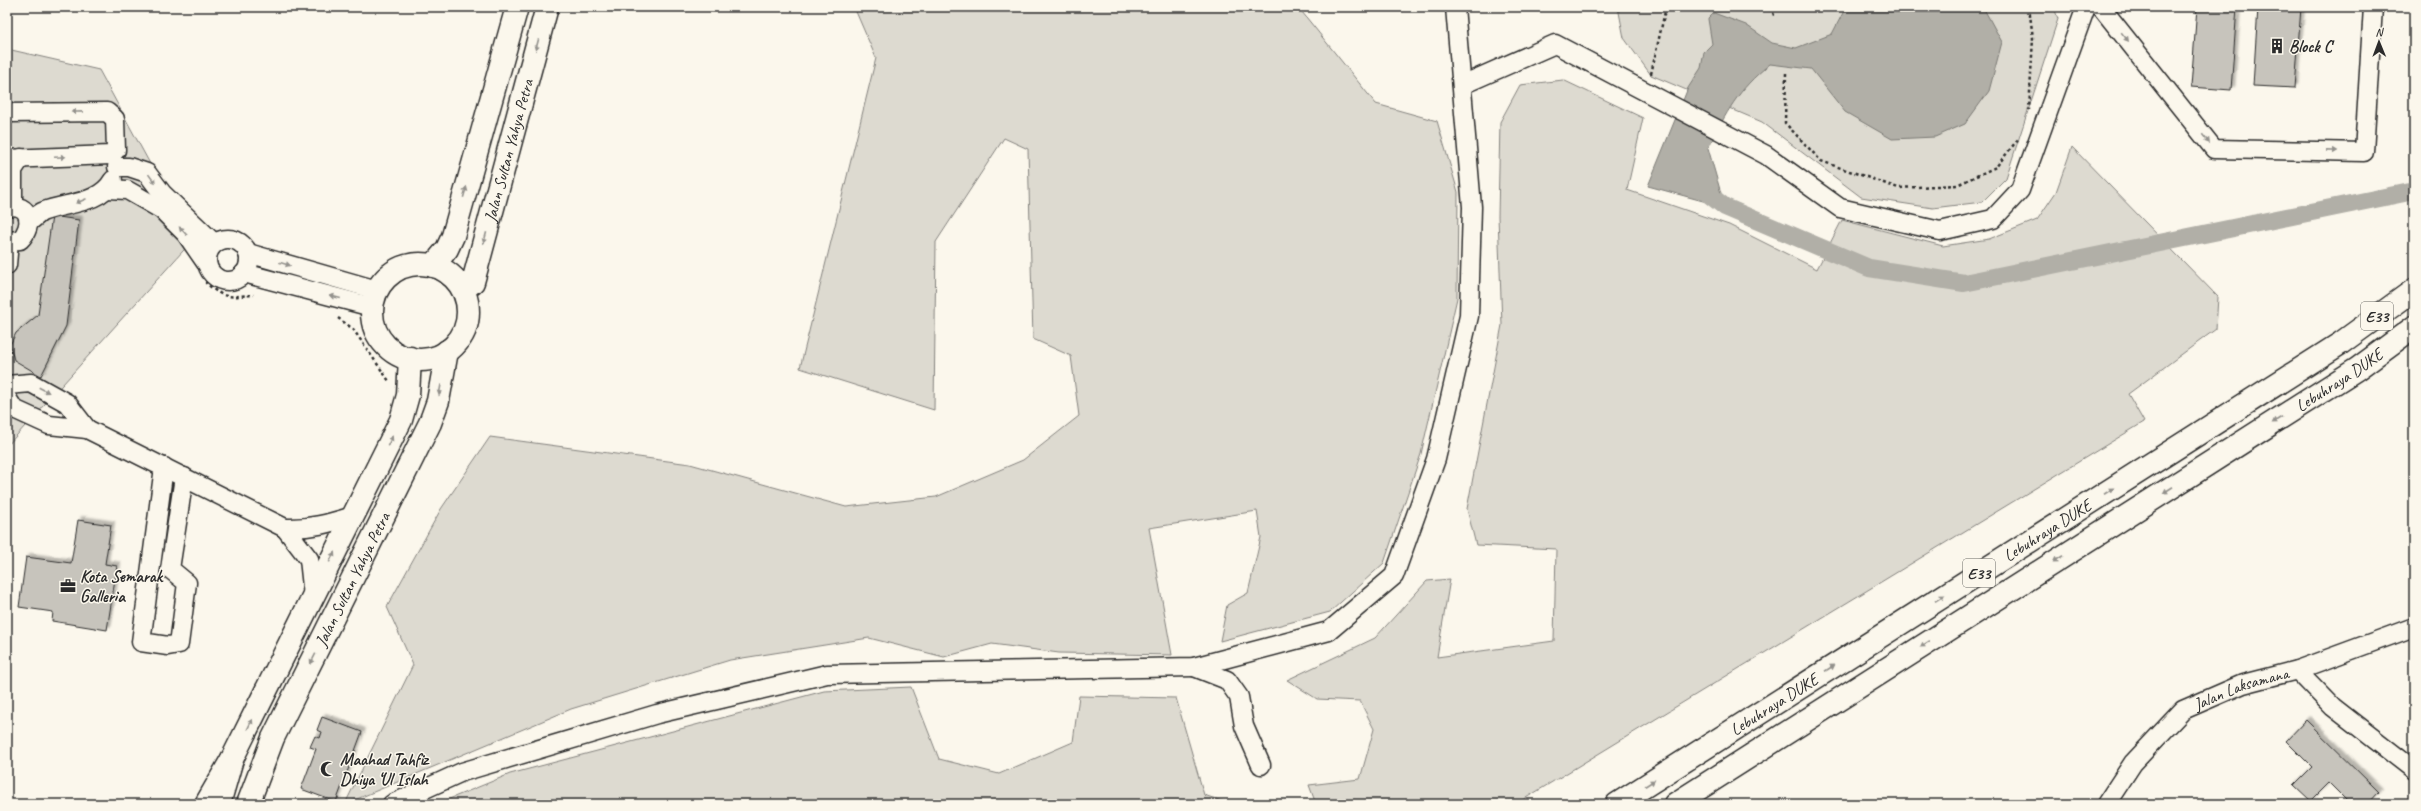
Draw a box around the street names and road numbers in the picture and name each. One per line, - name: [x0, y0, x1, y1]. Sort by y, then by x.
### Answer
- street label: Jalan Sultan Yahya Petra: [479, 76, 538, 225]
- road number: E33: [2361, 302, 2393, 330]
- street label: Lebuhraya DUKE: [2292, 342, 2389, 416]
- street label: Lebuhraya DUKE: [2000, 493, 2098, 566]
- street label: Jalan Sultan Yahya Petra: [310, 508, 395, 651]
- road number: E33: [1963, 559, 1995, 587]
- street label: Jalan Laksamana: [2189, 662, 2293, 716]
- street label: Lebuhraya DUKE: [1726, 667, 1824, 740]

